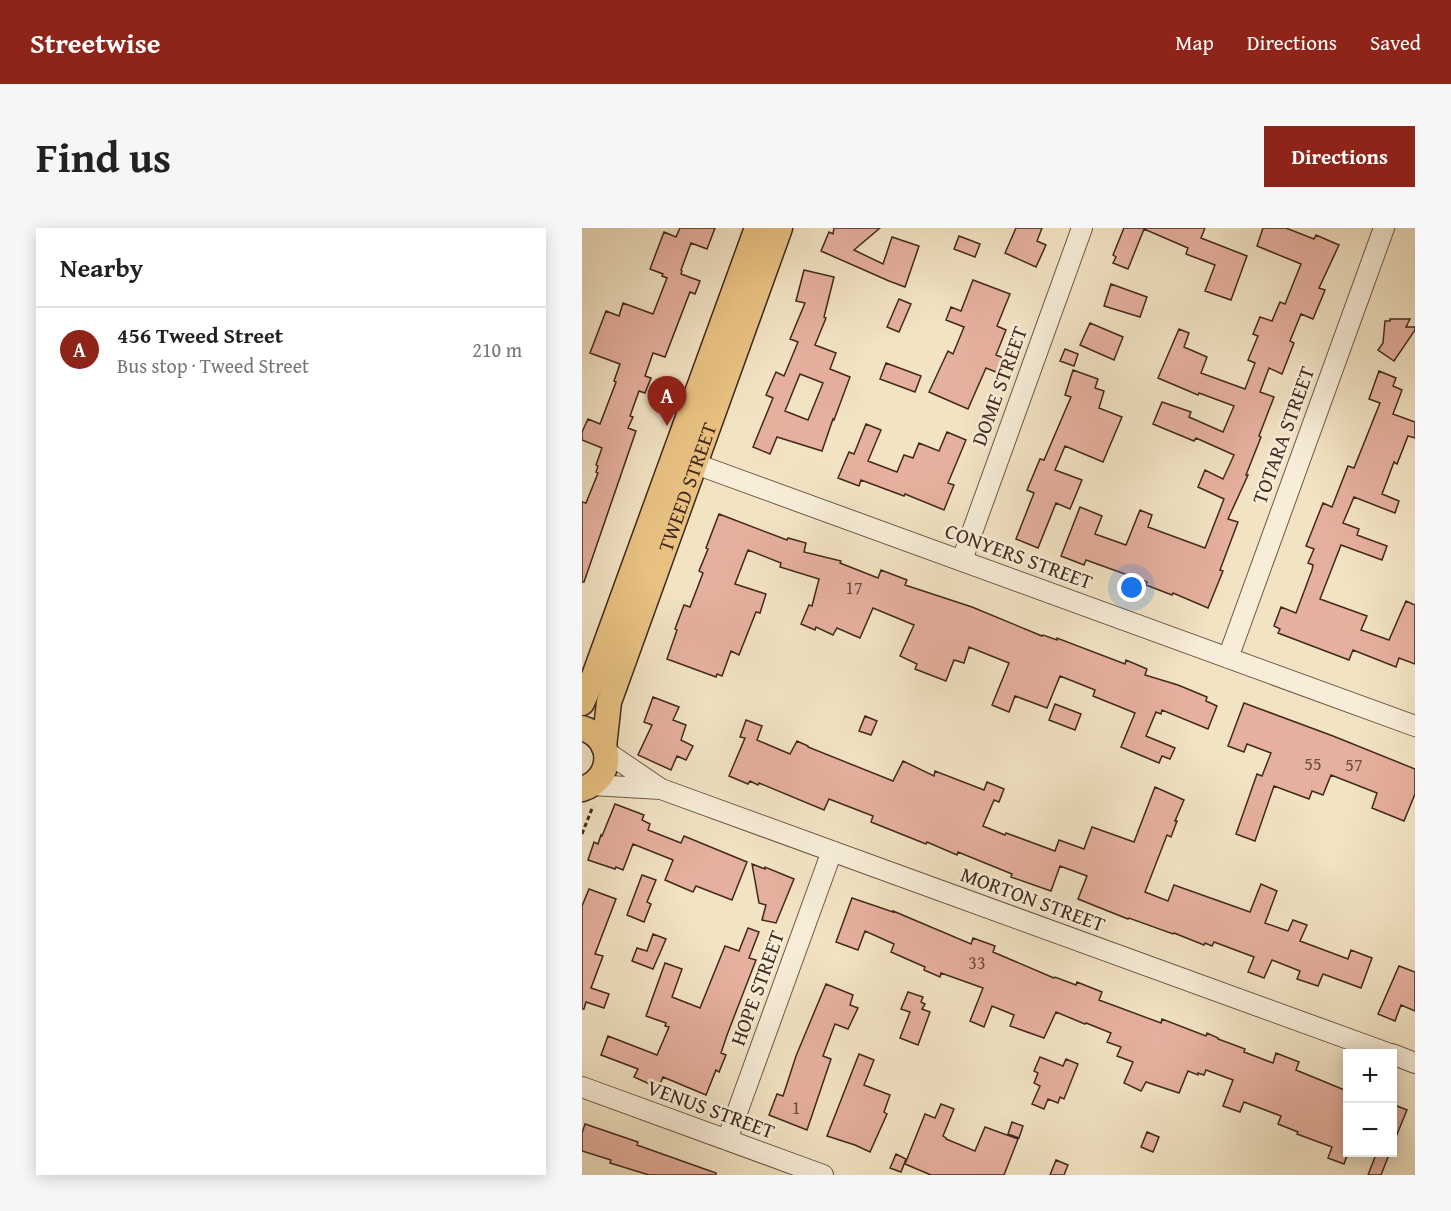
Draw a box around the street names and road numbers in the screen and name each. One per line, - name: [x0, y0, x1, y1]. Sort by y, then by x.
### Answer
- street label: DOME STREET: [963, 322, 1035, 450]
- street label: TOTARA STREET: [1244, 362, 1322, 508]
- street label: TWEED STREET: [649, 418, 724, 556]
- street label: CONYERS STREET: [941, 515, 1097, 597]
- street label: MORTON STREET: [956, 859, 1110, 940]
- street label: HOPE STREET: [722, 926, 792, 1050]
- street label: VENUS STREET: [643, 1072, 779, 1147]

